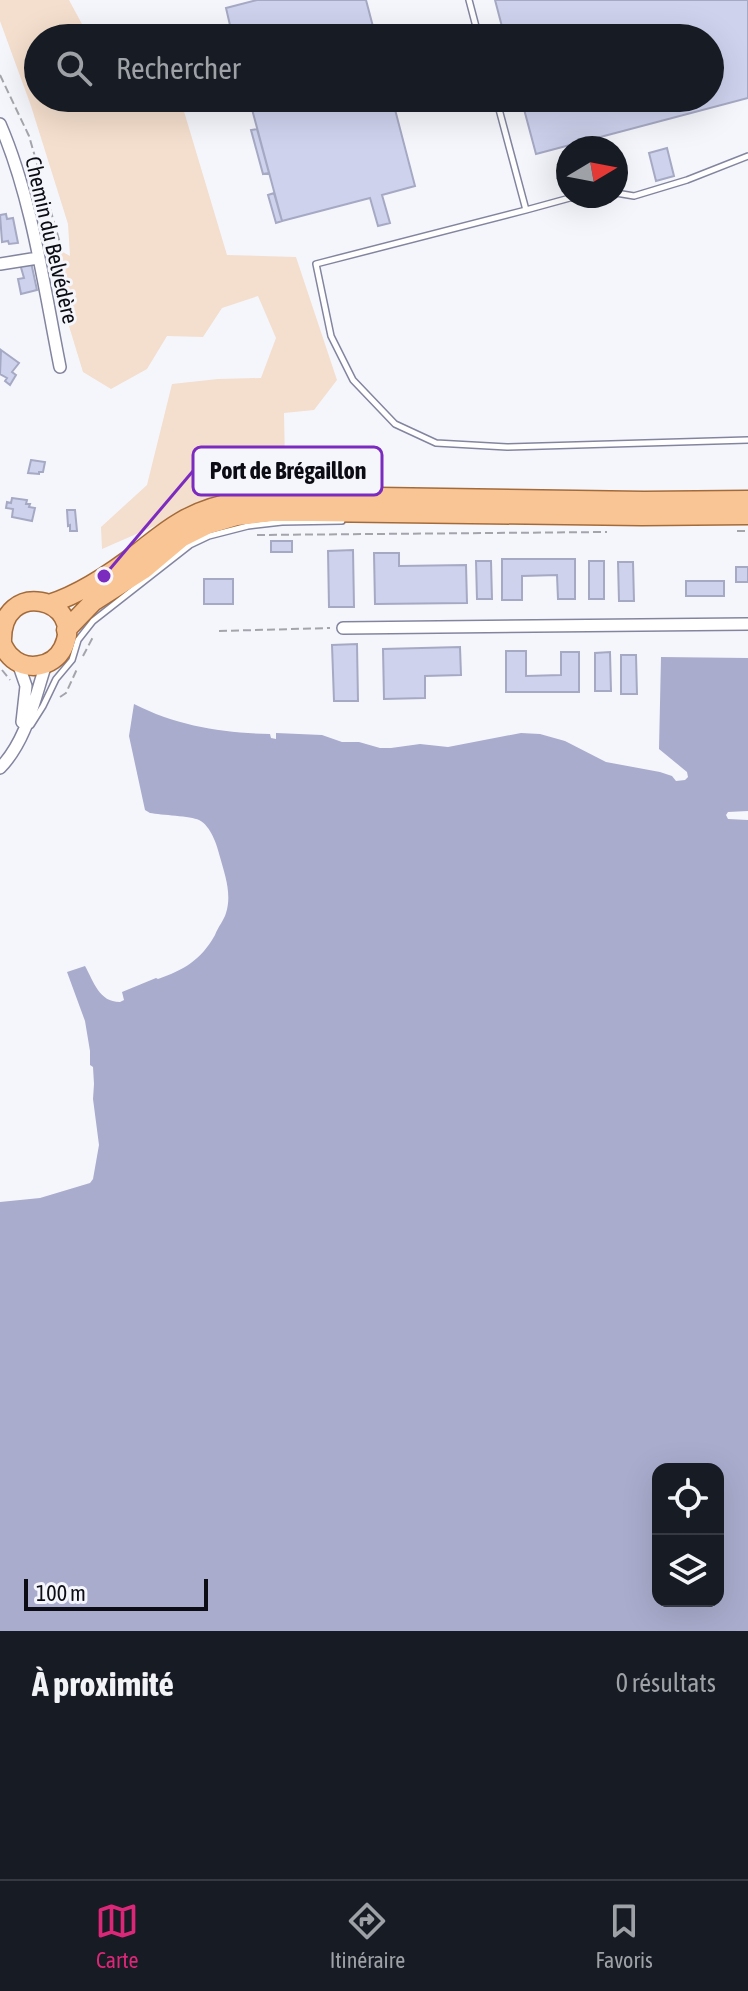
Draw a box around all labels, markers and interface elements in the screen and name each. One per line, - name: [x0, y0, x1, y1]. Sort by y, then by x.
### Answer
- search box: [24, 24, 724, 112]
- icon: search: [52, 46, 96, 90]
- text: Rechercher: [116, 51, 241, 85]
- north arrow: [556, 136, 628, 208]
- street label: Chemin du Belvédère: [20, 154, 84, 326]
- callout: Port de Brégaillon: [193, 447, 382, 495]
- text: Port de Brégaillon: [210, 457, 366, 484]
- map controls: [652, 1463, 724, 1607]
- button: locate: [652, 1463, 724, 1535]
- button: layers: [652, 1535, 724, 1607]
- scale bar: [24, 1575, 208, 1611]
- text: 100 m: [36, 1580, 86, 1606]
- text: À proximité: [32, 1664, 174, 1703]
- text: 0 résultats: [616, 1668, 716, 1698]
- tab: Carte: [95, 1899, 139, 1973]
- tab: Itinéraire: [330, 1899, 405, 1973]
- tab: Favoris: [596, 1899, 653, 1973]

